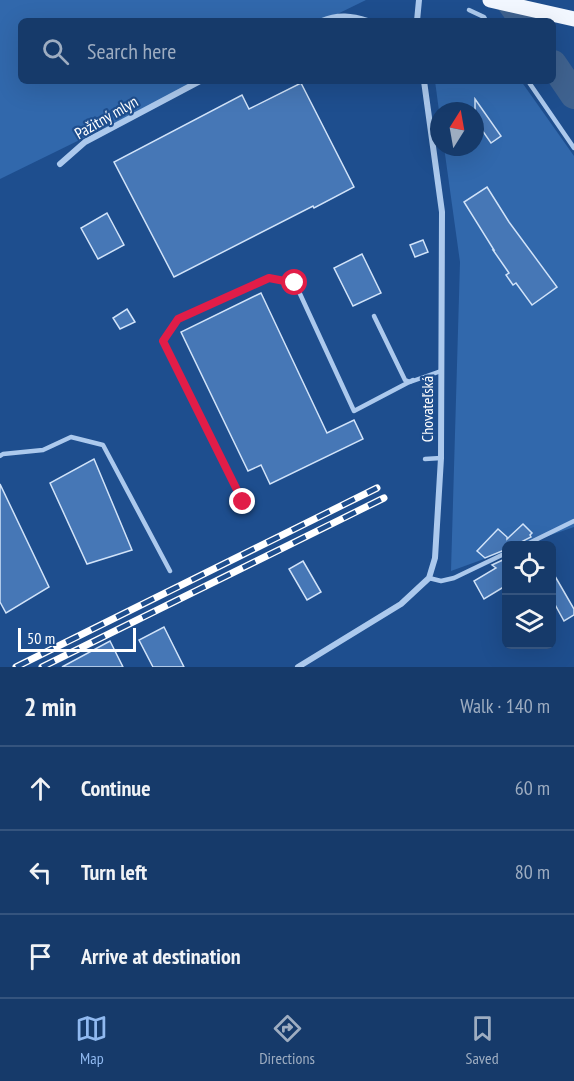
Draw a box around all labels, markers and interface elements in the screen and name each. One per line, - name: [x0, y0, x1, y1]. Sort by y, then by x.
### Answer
- search box: [18, 18, 556, 84]
- icon: search: [39, 35, 72, 68]
- text: Search here: [87, 37, 176, 65]
- street label: Pažitný mlyn: [71, 91, 141, 143]
- north arrow: [430, 102, 484, 156]
- route start: [281, 269, 307, 295]
- street label: Chovateľská: [417, 376, 437, 442]
- route end: [229, 488, 255, 514]
- map controls: [502, 541, 556, 649]
- button: locate: [502, 541, 556, 595]
- button: layers: [502, 595, 556, 649]
- scale bar: [18, 625, 136, 652]
- text: 50 m: [27, 628, 55, 648]
- text: 2 min: [24, 690, 77, 723]
- text: Walk · 140 m: [460, 693, 550, 719]
- icon: ahead: [24, 772, 57, 805]
- text: Continue: [81, 774, 151, 802]
- text: 60 m: [515, 775, 550, 801]
- icon: left: [24, 856, 57, 889]
- text: Turn left: [81, 858, 147, 886]
- text: 80 m: [515, 859, 550, 885]
- icon: arrive: [24, 940, 57, 973]
- text: Arrive at destination: [81, 942, 241, 970]
- tab: Map: [75, 1012, 108, 1068]
- tab: Directions: [259, 1012, 315, 1068]
- tab: Saved: [466, 1012, 499, 1068]

